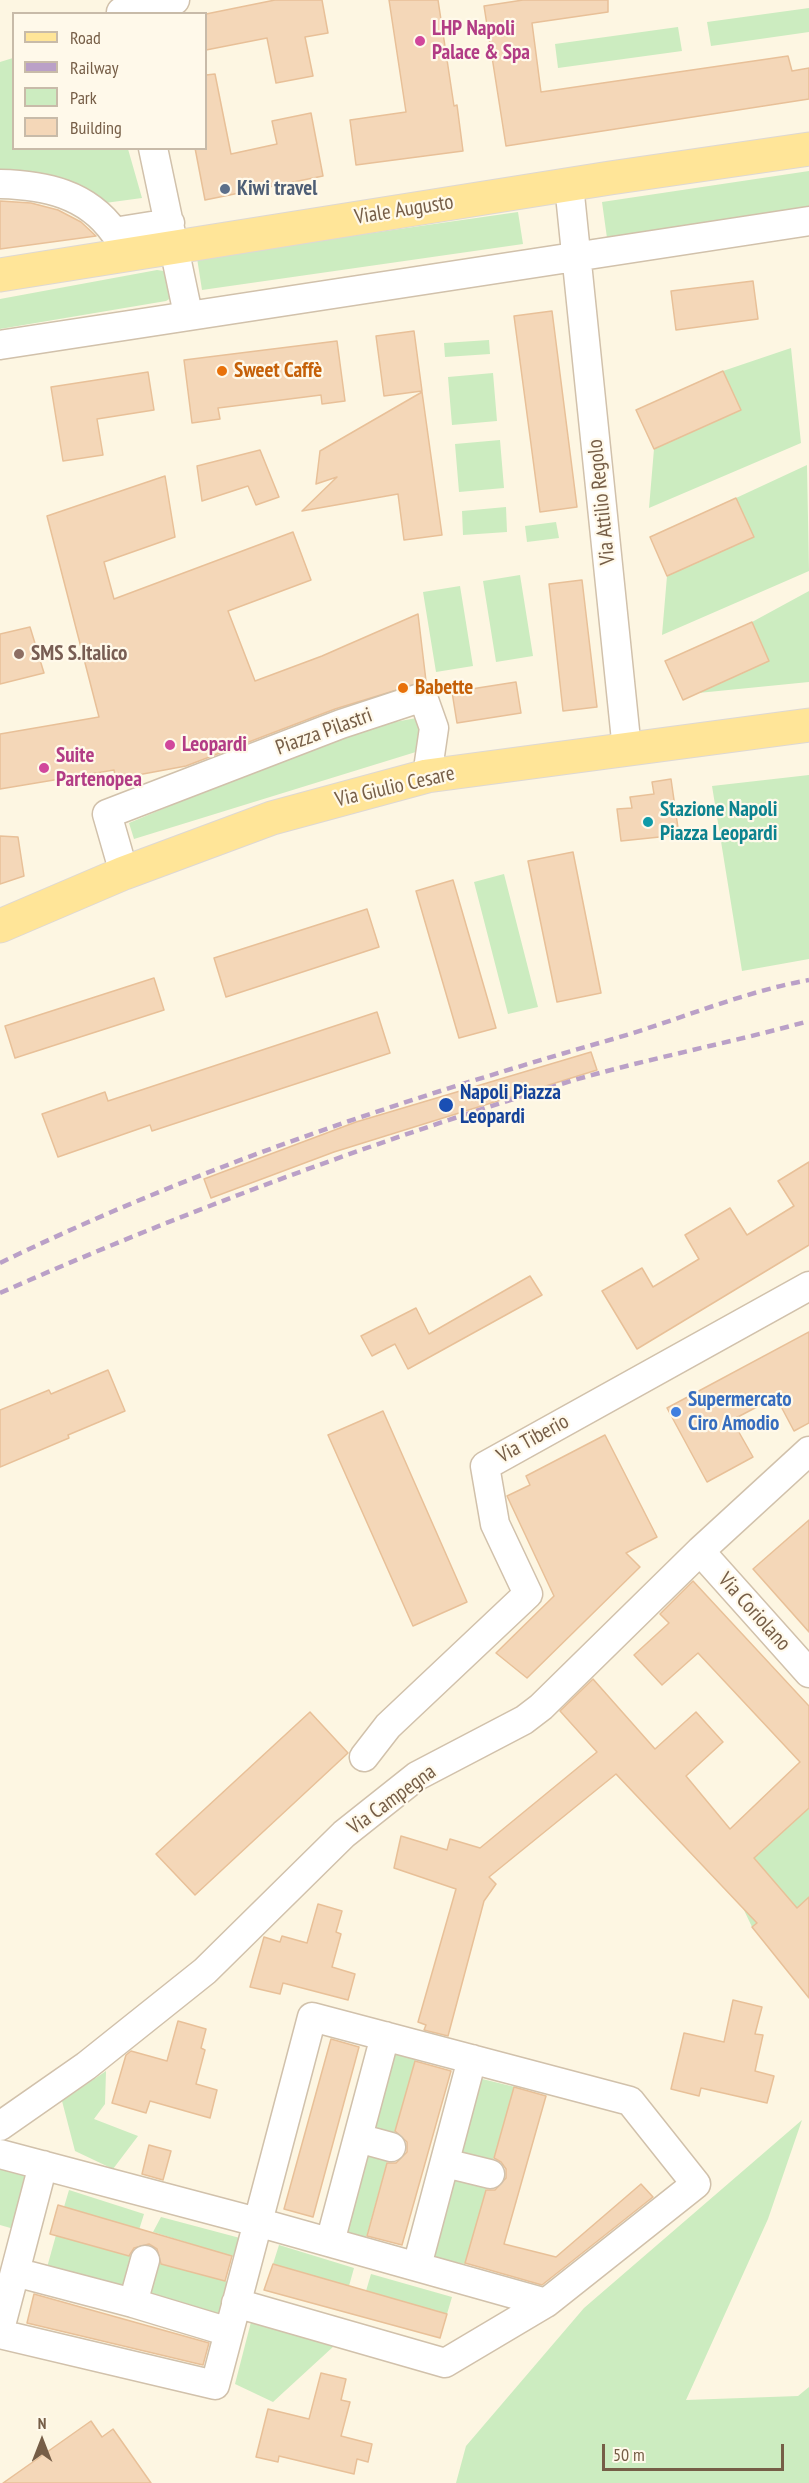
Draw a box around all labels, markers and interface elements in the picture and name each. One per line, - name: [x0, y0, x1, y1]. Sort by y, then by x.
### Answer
- legend: [12, 12, 207, 150]
- place label: LHP Napoli Palace & Spa: [432, 16, 530, 66]
- text: Road: [70, 26, 101, 49]
- marker: LHP Napoli Palace & Spa: [413, 34, 427, 48]
- text: Railway: [70, 56, 119, 79]
- text: Park: [70, 86, 97, 109]
- text: Building: [70, 116, 122, 139]
- place label: Kiwi travel: [237, 176, 317, 202]
- marker: Kiwi travel: [218, 182, 232, 196]
- street label: Viale Augusto: [353, 190, 455, 230]
- place label: Sweet Caffè: [234, 358, 322, 384]
- marker: Sweet Caffè: [215, 364, 229, 378]
- street label: Via Attilio Regolo: [583, 438, 621, 566]
- place label: SMS S.Italico: [31, 641, 127, 667]
- marker: SMS S.Italico: [12, 647, 26, 661]
- place label: Babette: [415, 675, 473, 701]
- marker: Babette: [396, 681, 410, 695]
- street label: Piazza Pilastri: [272, 703, 376, 761]
- place label: Leopardi: [182, 732, 247, 758]
- marker: Leopardi: [163, 738, 177, 752]
- place label: Suite Partenopea: [56, 743, 142, 793]
- marker: Suite Partenopea: [37, 761, 51, 775]
- street label: Via Giulio Cesare: [333, 761, 457, 813]
- place label: Stazione Napoli Piazza Leopardi: [660, 797, 777, 847]
- marker: Stazione Napoli Piazza Leopardi: [641, 815, 655, 829]
- place label: Napoli Piazza Leopardi: [460, 1080, 561, 1130]
- marker: Napoli Piazza Leopardi: [437, 1096, 455, 1114]
- place label: Supermercato Ciro Amodio: [688, 1387, 792, 1437]
- marker: Supermercato Ciro Amodio: [669, 1405, 683, 1419]
- street label: Via Tiberio: [493, 1409, 573, 1469]
- street label: Via Coriolano: [712, 1568, 796, 1656]
- street label: Via Campegna: [343, 1760, 441, 1840]
- north arrow: [12, 2411, 72, 2471]
- text: N: [38, 2413, 46, 2433]
- scale bar: [605, 2432, 786, 2470]
- text: 50 m: [613, 2443, 645, 2466]

